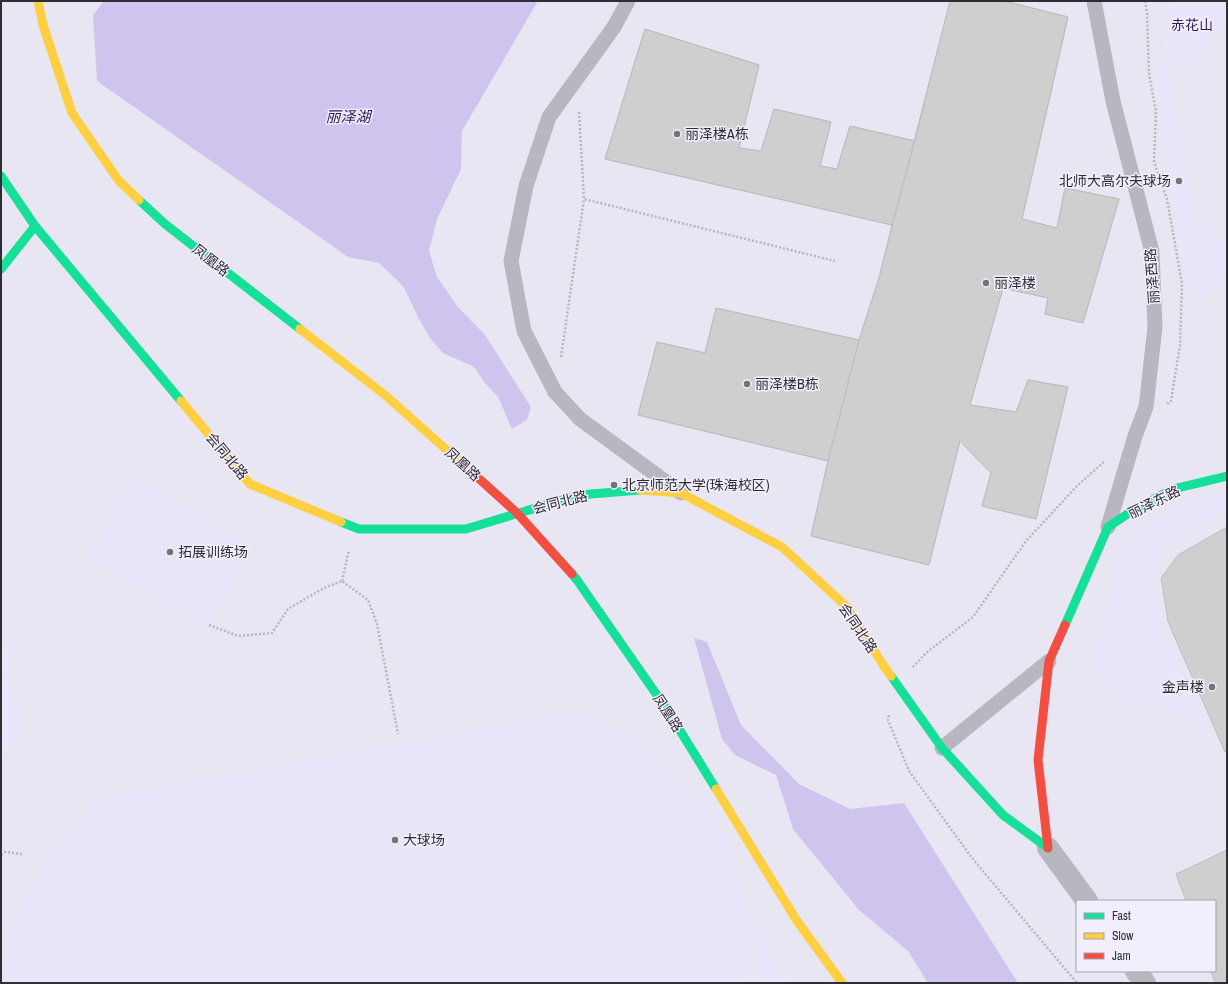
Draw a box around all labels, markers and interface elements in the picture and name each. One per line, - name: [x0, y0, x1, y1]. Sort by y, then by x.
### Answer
- park label: 赤花山: [1171, 16, 1213, 34]
- water label: 丽泽湖: [325, 106, 372, 127]
- place label: 丽泽楼A栋: [685, 125, 749, 143]
- marker: 丽泽楼A栋: [672, 129, 682, 139]
- place label: 北师大高尔夫球场: [1059, 172, 1171, 190]
- marker: 北师大高尔夫球场: [1174, 176, 1184, 186]
- street label: 凤凰路: [189, 240, 233, 280]
- street label: 丽泽西路: [1141, 247, 1163, 305]
- place label: 丽泽楼: [994, 274, 1036, 292]
- marker: 丽泽楼: [981, 278, 991, 288]
- place label: 丽泽楼B栋: [755, 375, 819, 393]
- marker: 丽泽楼B栋: [742, 379, 752, 389]
- street label: 会同北路: [202, 429, 252, 483]
- street label: 凤凰路: [441, 443, 485, 485]
- place label: 北京师范大学(珠海校区): [622, 476, 770, 494]
- marker: 北京师范大学(珠海校区): [609, 480, 619, 490]
- street label: 丽泽东路: [1125, 482, 1183, 522]
- street label: 会同北路: [531, 486, 589, 518]
- place label: 拓展训练场: [178, 543, 248, 561]
- marker: 拓展训练场: [165, 547, 175, 557]
- street label: 会同北路: [835, 600, 881, 656]
- place label: 金声楼: [1162, 678, 1204, 696]
- marker: 金声楼: [1207, 682, 1217, 692]
- street label: 凤凰路: [649, 690, 687, 736]
- place label: 大球场: [403, 831, 445, 849]
- marker: 大球场: [390, 835, 400, 845]
- legend: [1076, 900, 1216, 972]
- text: Fast: [1112, 908, 1131, 924]
- text: Slow: [1112, 928, 1134, 944]
- text: Jam: [1112, 948, 1131, 964]

